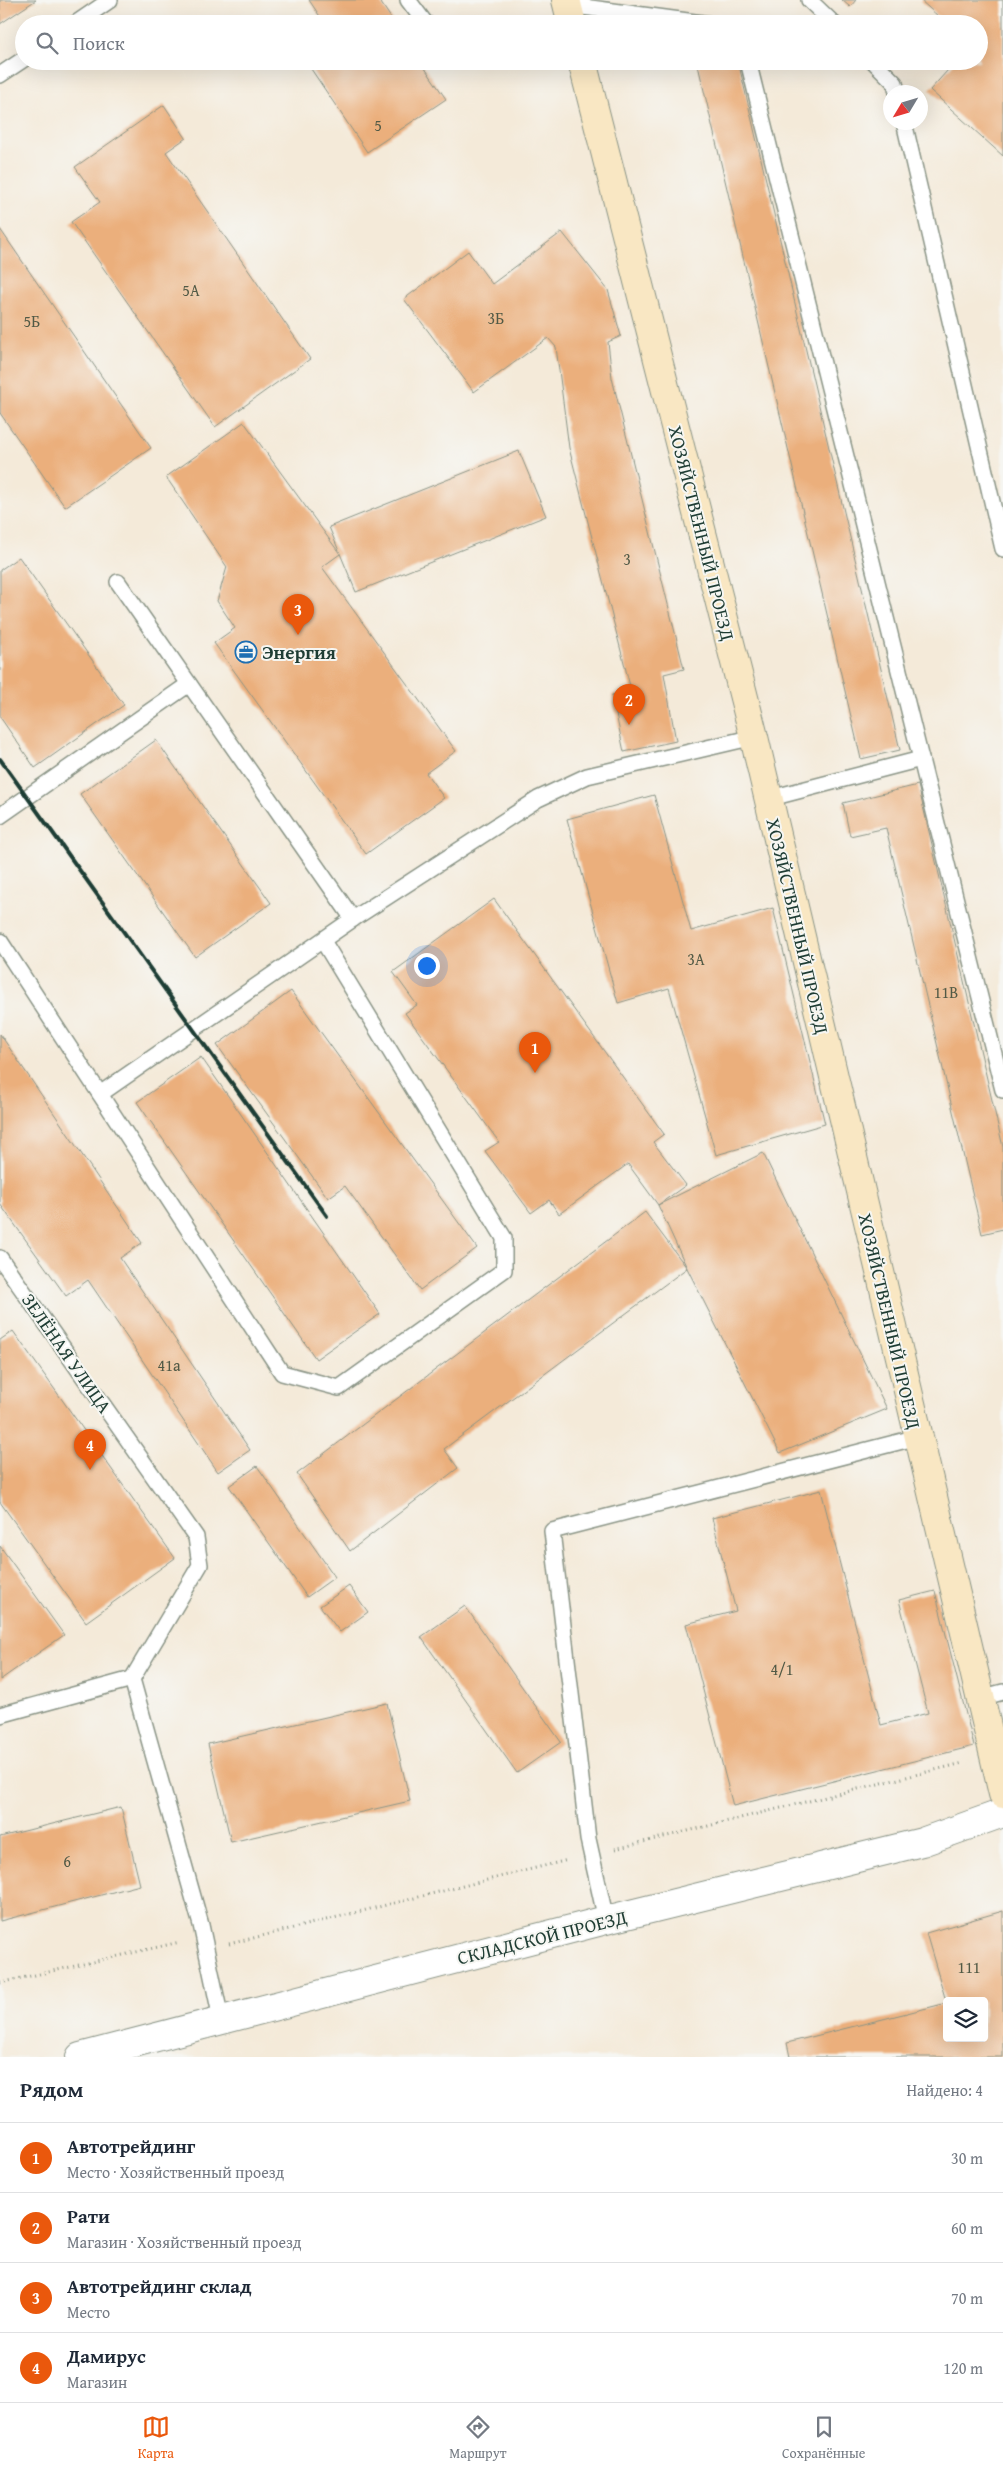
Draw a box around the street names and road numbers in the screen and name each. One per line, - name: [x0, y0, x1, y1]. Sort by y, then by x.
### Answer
- street label: ХОЗЯЙСТВЕННЫЙ ПРОЕЗД: [662, 422, 742, 644]
- street label: ХОЗЯЙСТВЕННЫЙ ПРОЕЗД: [760, 815, 836, 1037]
- street label: ХОЗЯЙСТВЕННЫЙ ПРОЕЗД: [852, 1210, 928, 1432]
- street label: ЗЕЛЁНАЯ УЛИЦА: [15, 1287, 119, 1419]
- street label: СКЛАДСКОЙ ПРОЕЗД: [454, 1902, 630, 1972]

